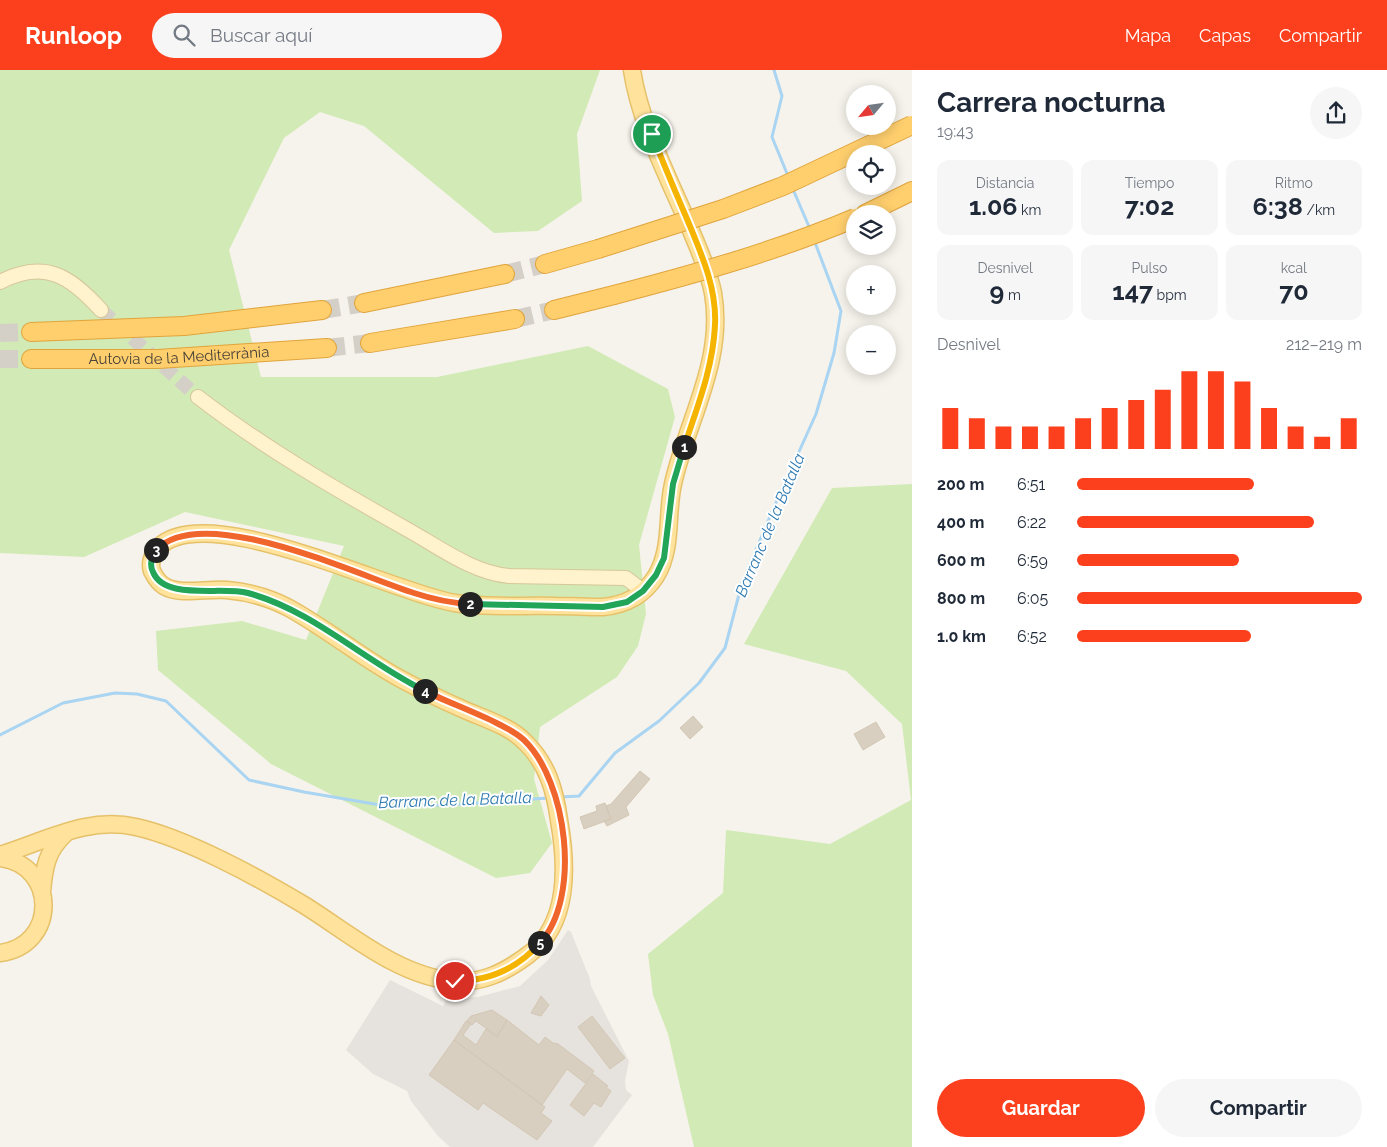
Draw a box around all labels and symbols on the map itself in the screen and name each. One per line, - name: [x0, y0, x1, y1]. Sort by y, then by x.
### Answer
- north arrow: [846, 85, 896, 135]
- pin: [631, 113, 673, 155]
- street label: Autovia de la Mediterrània: [89, 343, 270, 368]
- pin: 1: [672, 434, 696, 460]
- water label: Barranc de la Batalla: [731, 450, 809, 599]
- pin: 3: [144, 538, 168, 562]
- pin: 2: [458, 592, 482, 616]
- pin: 4: [412, 678, 438, 704]
- water label: Barranc de la Batalla: [378, 788, 533, 812]
- pin: 5: [528, 930, 552, 956]
- pin: [434, 960, 476, 1002]

